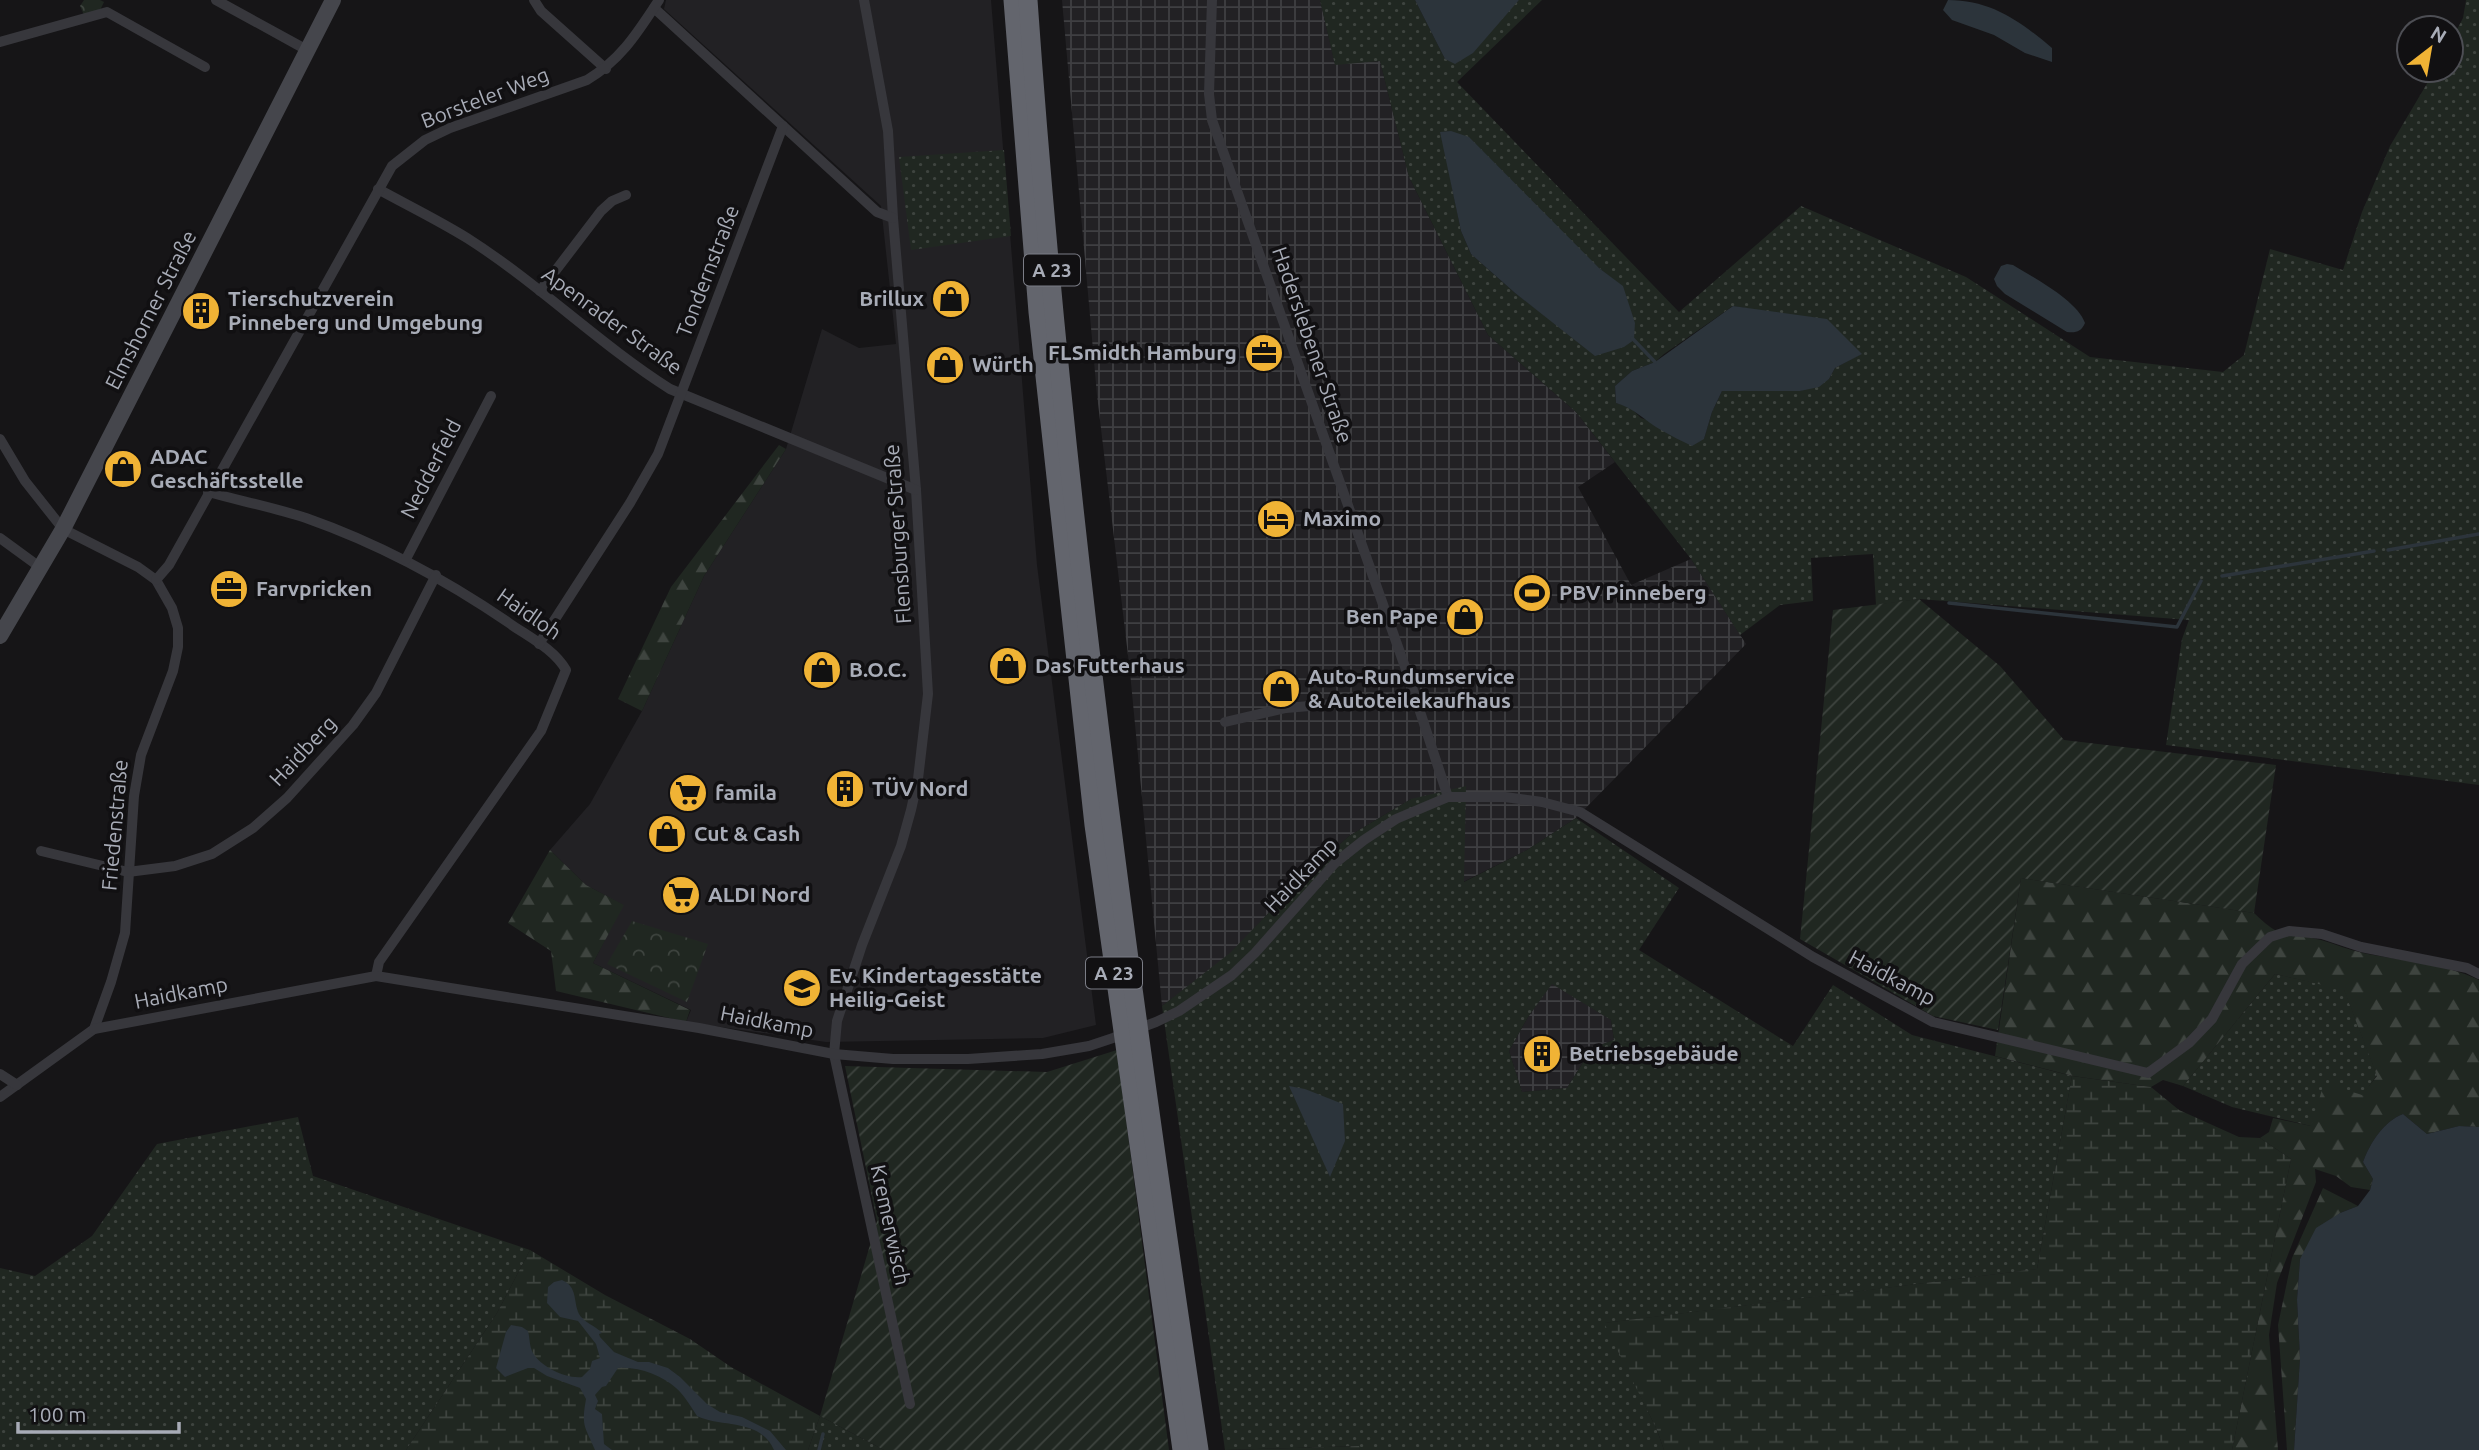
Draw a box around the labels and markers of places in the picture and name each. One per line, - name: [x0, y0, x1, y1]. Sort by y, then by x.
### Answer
- shop icon: Brillux: [930, 278, 972, 320]
- place label: Tierschutzverein Pinneberg und Umgebung: [228, 286, 483, 334]
- place label: Brillux: [859, 286, 925, 310]
- building icon: Tierschutzverein Pinneberg und Umgebung: [180, 290, 222, 332]
- office icon: FLSmidth Hamburg: [1243, 332, 1285, 374]
- place label: FLSmidth Hamburg: [1048, 340, 1237, 364]
- shop icon: Würth: [924, 344, 966, 386]
- place label: Würth: [972, 352, 1034, 376]
- place label: ADAC Geschäftsstelle: [150, 444, 304, 492]
- shop icon: ADAC Geschäftsstelle: [102, 448, 144, 490]
- hotel icon: Maximo: [1255, 498, 1297, 540]
- place label: Maximo: [1303, 506, 1381, 530]
- office icon: Farvpricken: [208, 568, 250, 610]
- sports icon: PBV Pinneberg: [1511, 572, 1553, 614]
- place label: Farvpricken: [256, 576, 372, 600]
- place label: PBV Pinneberg: [1559, 580, 1707, 604]
- shop icon: Ben Pape: [1444, 596, 1486, 638]
- place label: Ben Pape: [1346, 604, 1438, 628]
- shop icon: Das Futterhaus: [987, 645, 1029, 687]
- shop icon: B.O.C.: [801, 649, 843, 691]
- place label: Das Futterhaus: [1035, 653, 1185, 677]
- place label: B.O.C.: [849, 657, 907, 681]
- place label: Auto-Rundumservice & Autoteilekaufhaus: [1308, 664, 1515, 712]
- shop icon: Auto-Rundumservice & Autoteilekaufhaus: [1260, 668, 1302, 710]
- building icon: TÜV Nord: [824, 768, 866, 810]
- supermarket icon: famila: [667, 772, 709, 814]
- place label: TÜV Nord: [872, 776, 968, 800]
- place label: famila: [715, 780, 777, 804]
- shop icon: Cut & Cash: [646, 813, 688, 855]
- place label: Cut & Cash: [694, 821, 800, 845]
- supermarket icon: ALDI Nord: [660, 874, 702, 916]
- place label: ALDI Nord: [708, 882, 810, 906]
- place label: Ev. Kindertagesstätte Heilig-Geist: [829, 963, 1042, 1011]
- school or university icon: Ev. Kindertagesstätte Heilig-Geist: [781, 967, 823, 1009]
- building icon: Betriebsgebäude: [1521, 1033, 1563, 1075]
- place label: Betriebsgebäude: [1569, 1041, 1739, 1065]

